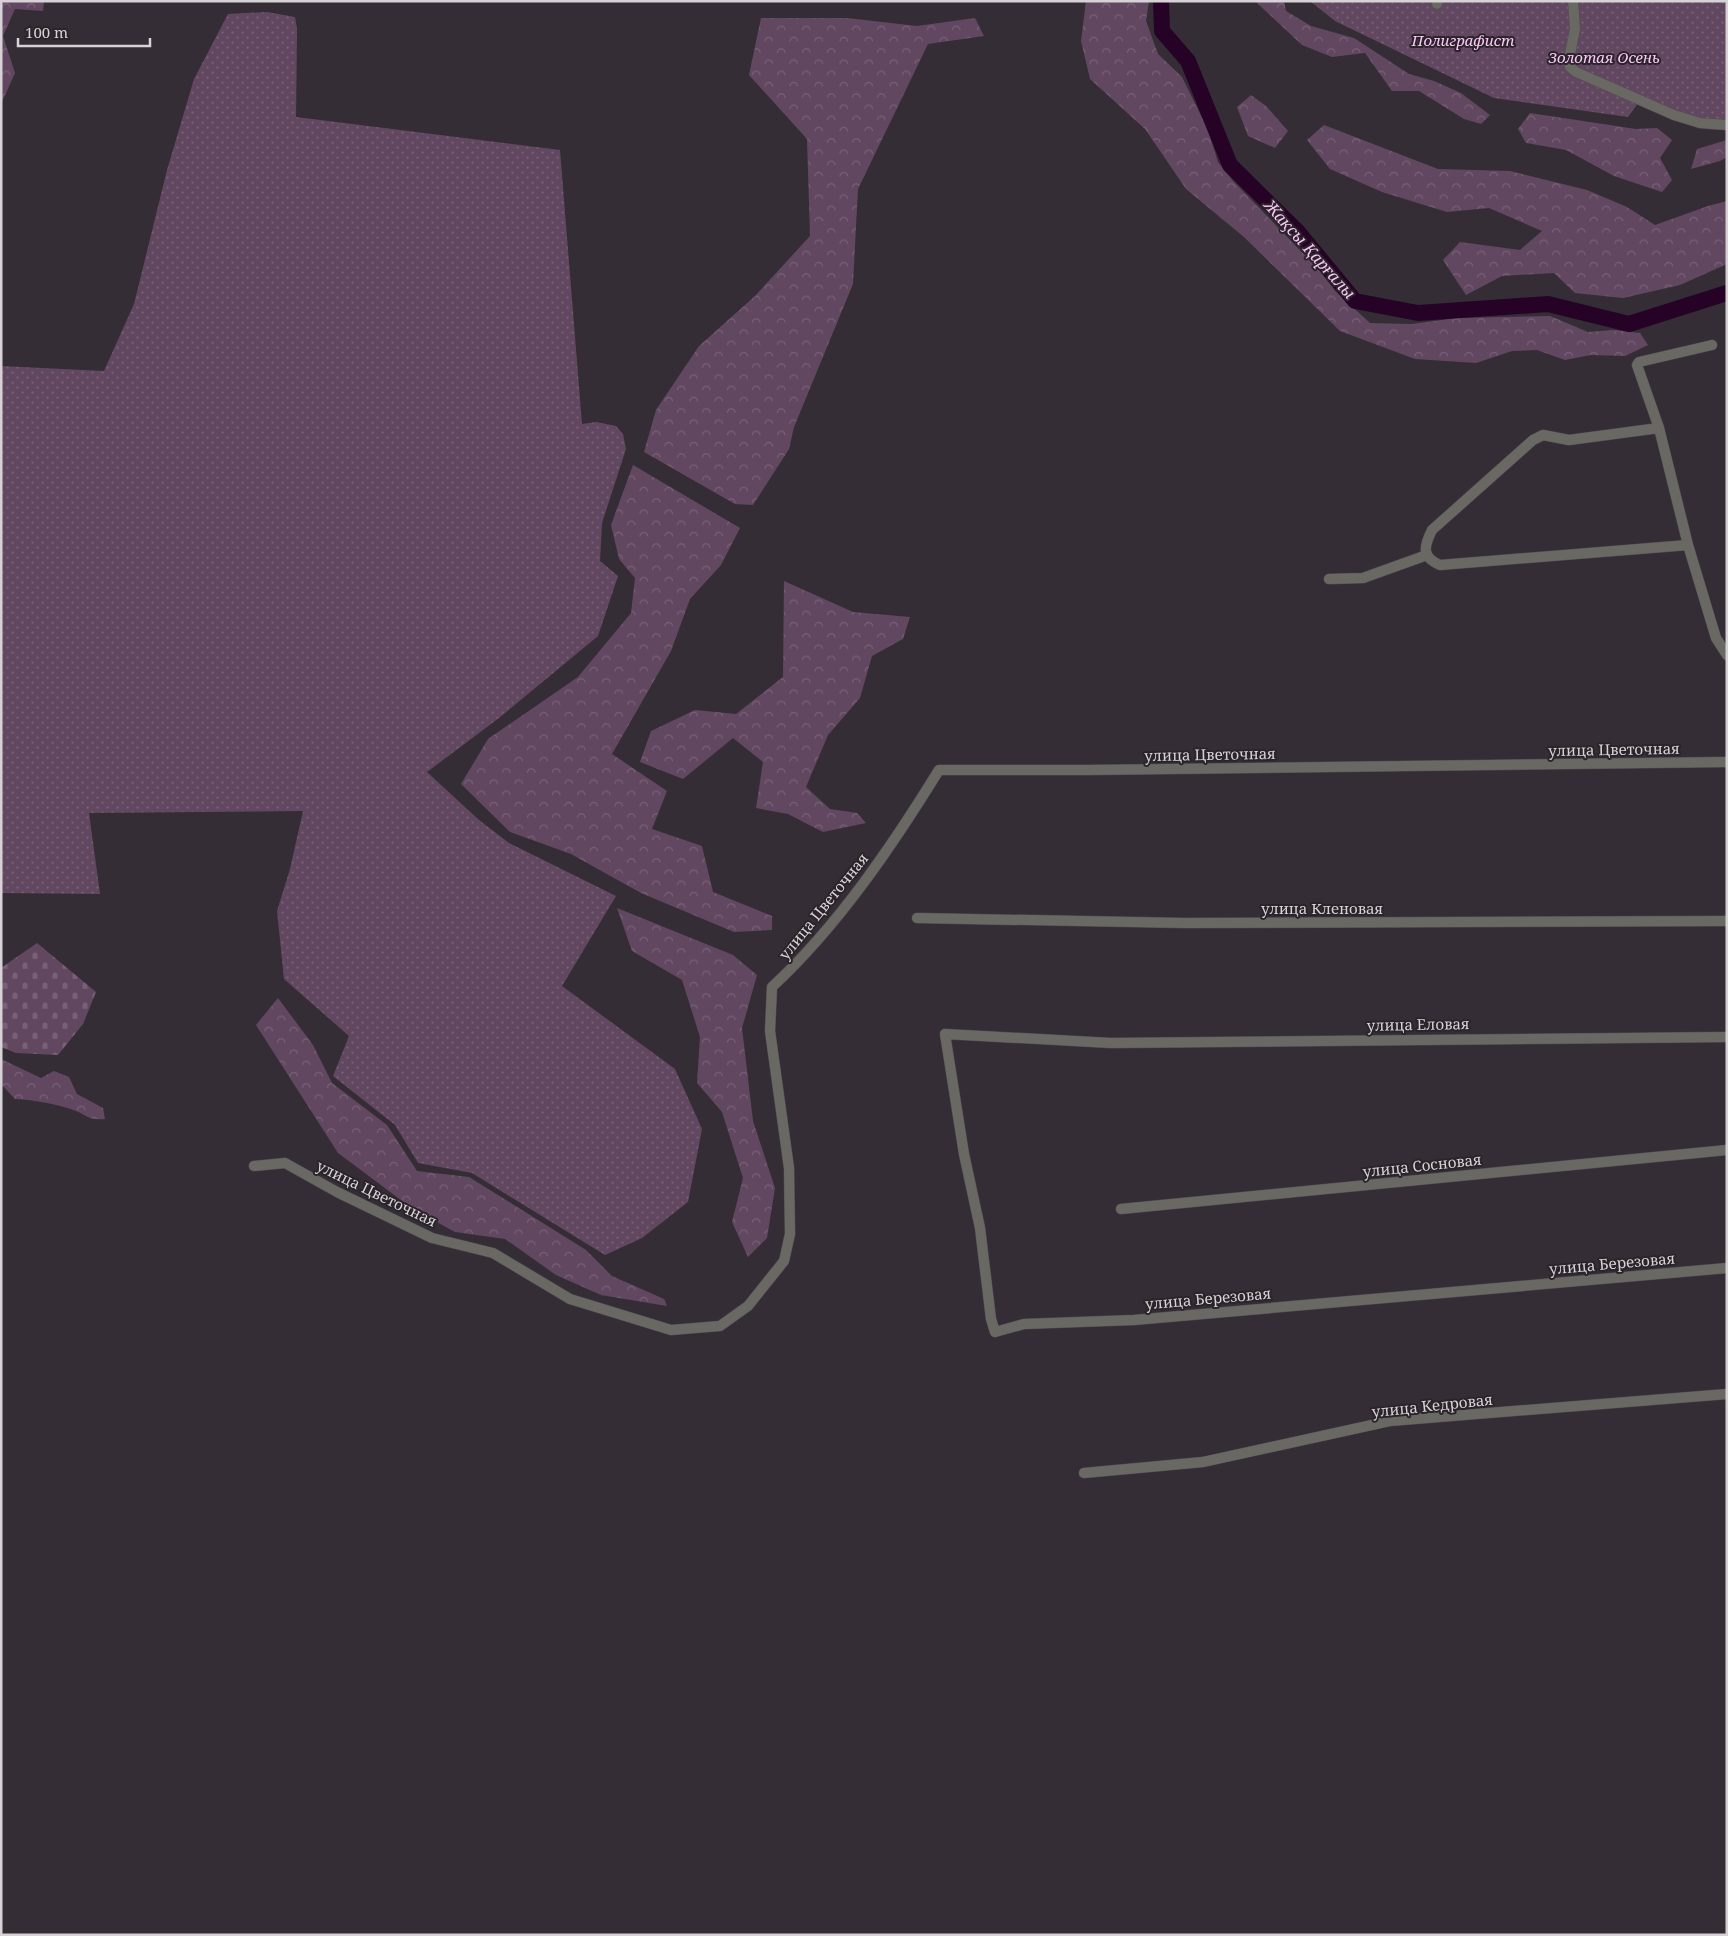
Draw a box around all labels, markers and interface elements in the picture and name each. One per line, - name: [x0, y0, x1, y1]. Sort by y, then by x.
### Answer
- scale bar: [18, 15, 150, 47]
- text: 100 m: [25, 22, 68, 42]
- park label: Полиграфист: [1411, 30, 1515, 50]
- park label: Золотая Осень: [1548, 47, 1660, 67]
- water label: Жақсы Қарғалы: [1258, 193, 1361, 303]
- street label: улица Цветочная: [1548, 738, 1680, 760]
- street label: улица Цветочная: [1144, 743, 1276, 765]
- street label: улица Цветочная: [774, 849, 872, 963]
- street label: улица Кленовая: [1261, 898, 1383, 918]
- street label: улица Еловая: [1366, 1013, 1470, 1035]
- street label: улица Сосновая: [1361, 1149, 1483, 1181]
- street label: улица Цветочная: [313, 1155, 441, 1231]
- street label: улица Березовая: [1548, 1248, 1676, 1278]
- street label: улица Березовая: [1144, 1283, 1272, 1313]
- street label: улица Кедровая: [1370, 1389, 1494, 1421]

